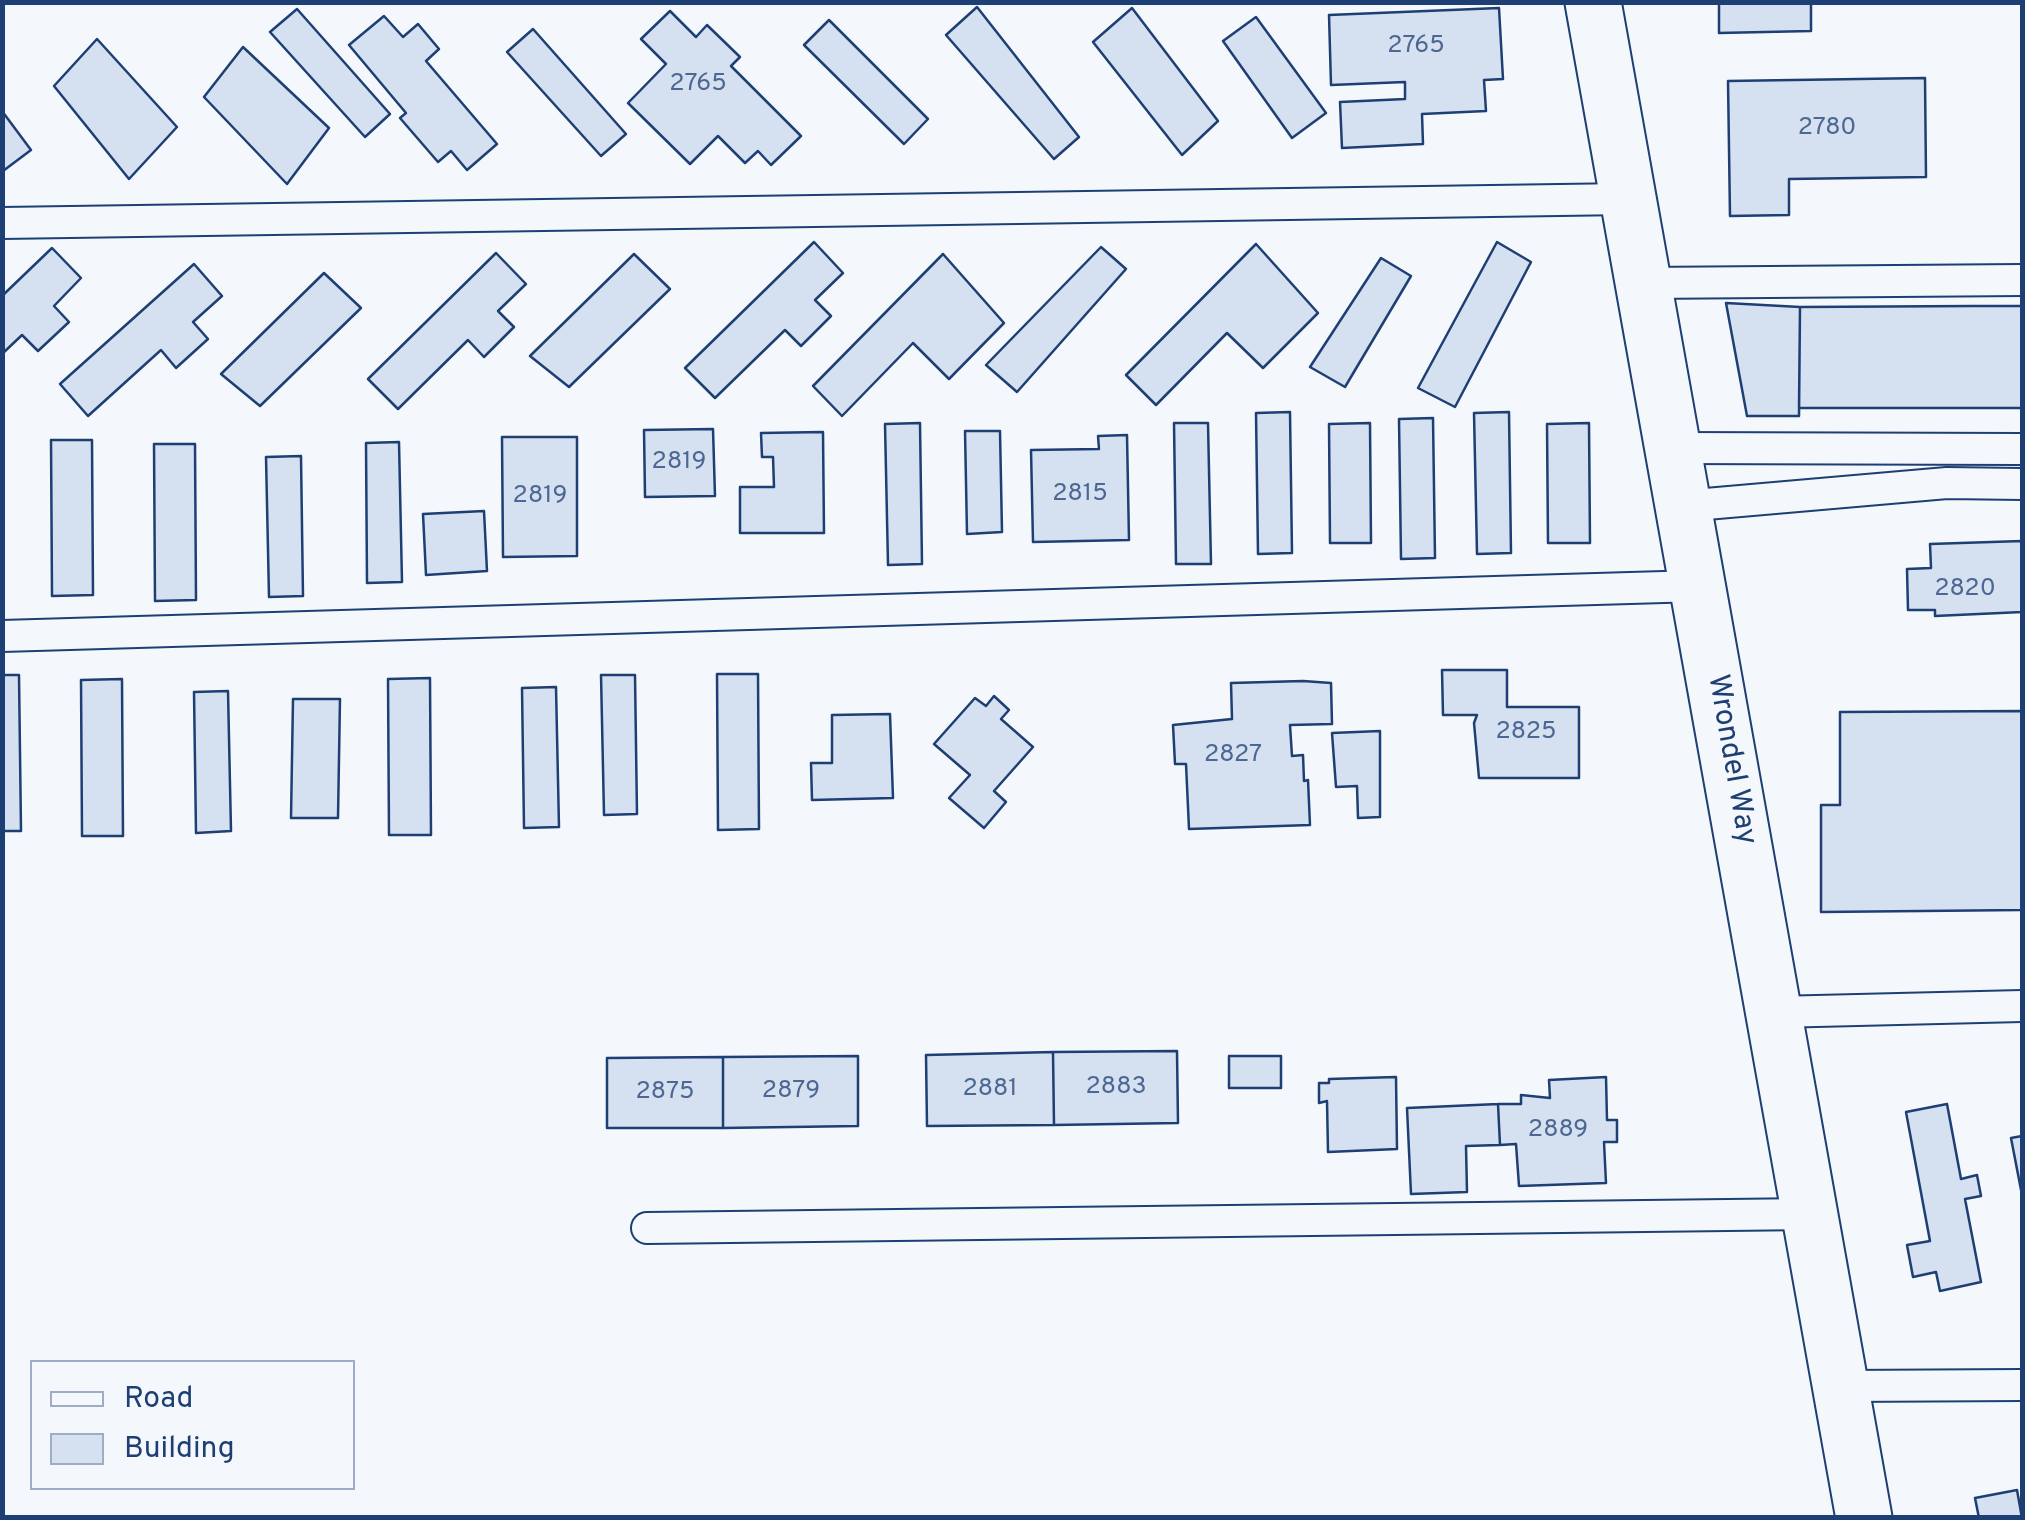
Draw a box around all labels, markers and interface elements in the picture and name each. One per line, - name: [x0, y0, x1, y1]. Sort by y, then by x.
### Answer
- house number: 2765: [1387, 32, 1445, 62]
- house number: 2765: [669, 70, 727, 100]
- house number: 2780: [1798, 114, 1856, 144]
- house number: 2819: [652, 448, 706, 478]
- house number: 2815: [1052, 480, 1108, 510]
- house number: 2819: [513, 482, 567, 512]
- house number: 2820: [1934, 575, 1996, 605]
- street label: Wrondel Way: [1697, 672, 1763, 848]
- house number: 2825: [1496, 718, 1556, 748]
- house number: 2827: [1204, 741, 1262, 771]
- house number: 2883: [1086, 1073, 1146, 1103]
- house number: 2881: [962, 1075, 1018, 1105]
- house number: 2879: [762, 1077, 820, 1107]
- house number: 2875: [636, 1078, 694, 1108]
- house number: 2889: [1528, 1116, 1588, 1146]
- legend: [30, 1360, 355, 1490]
- text: Road: [124, 1381, 193, 1418]
- text: Building: [124, 1431, 235, 1468]

